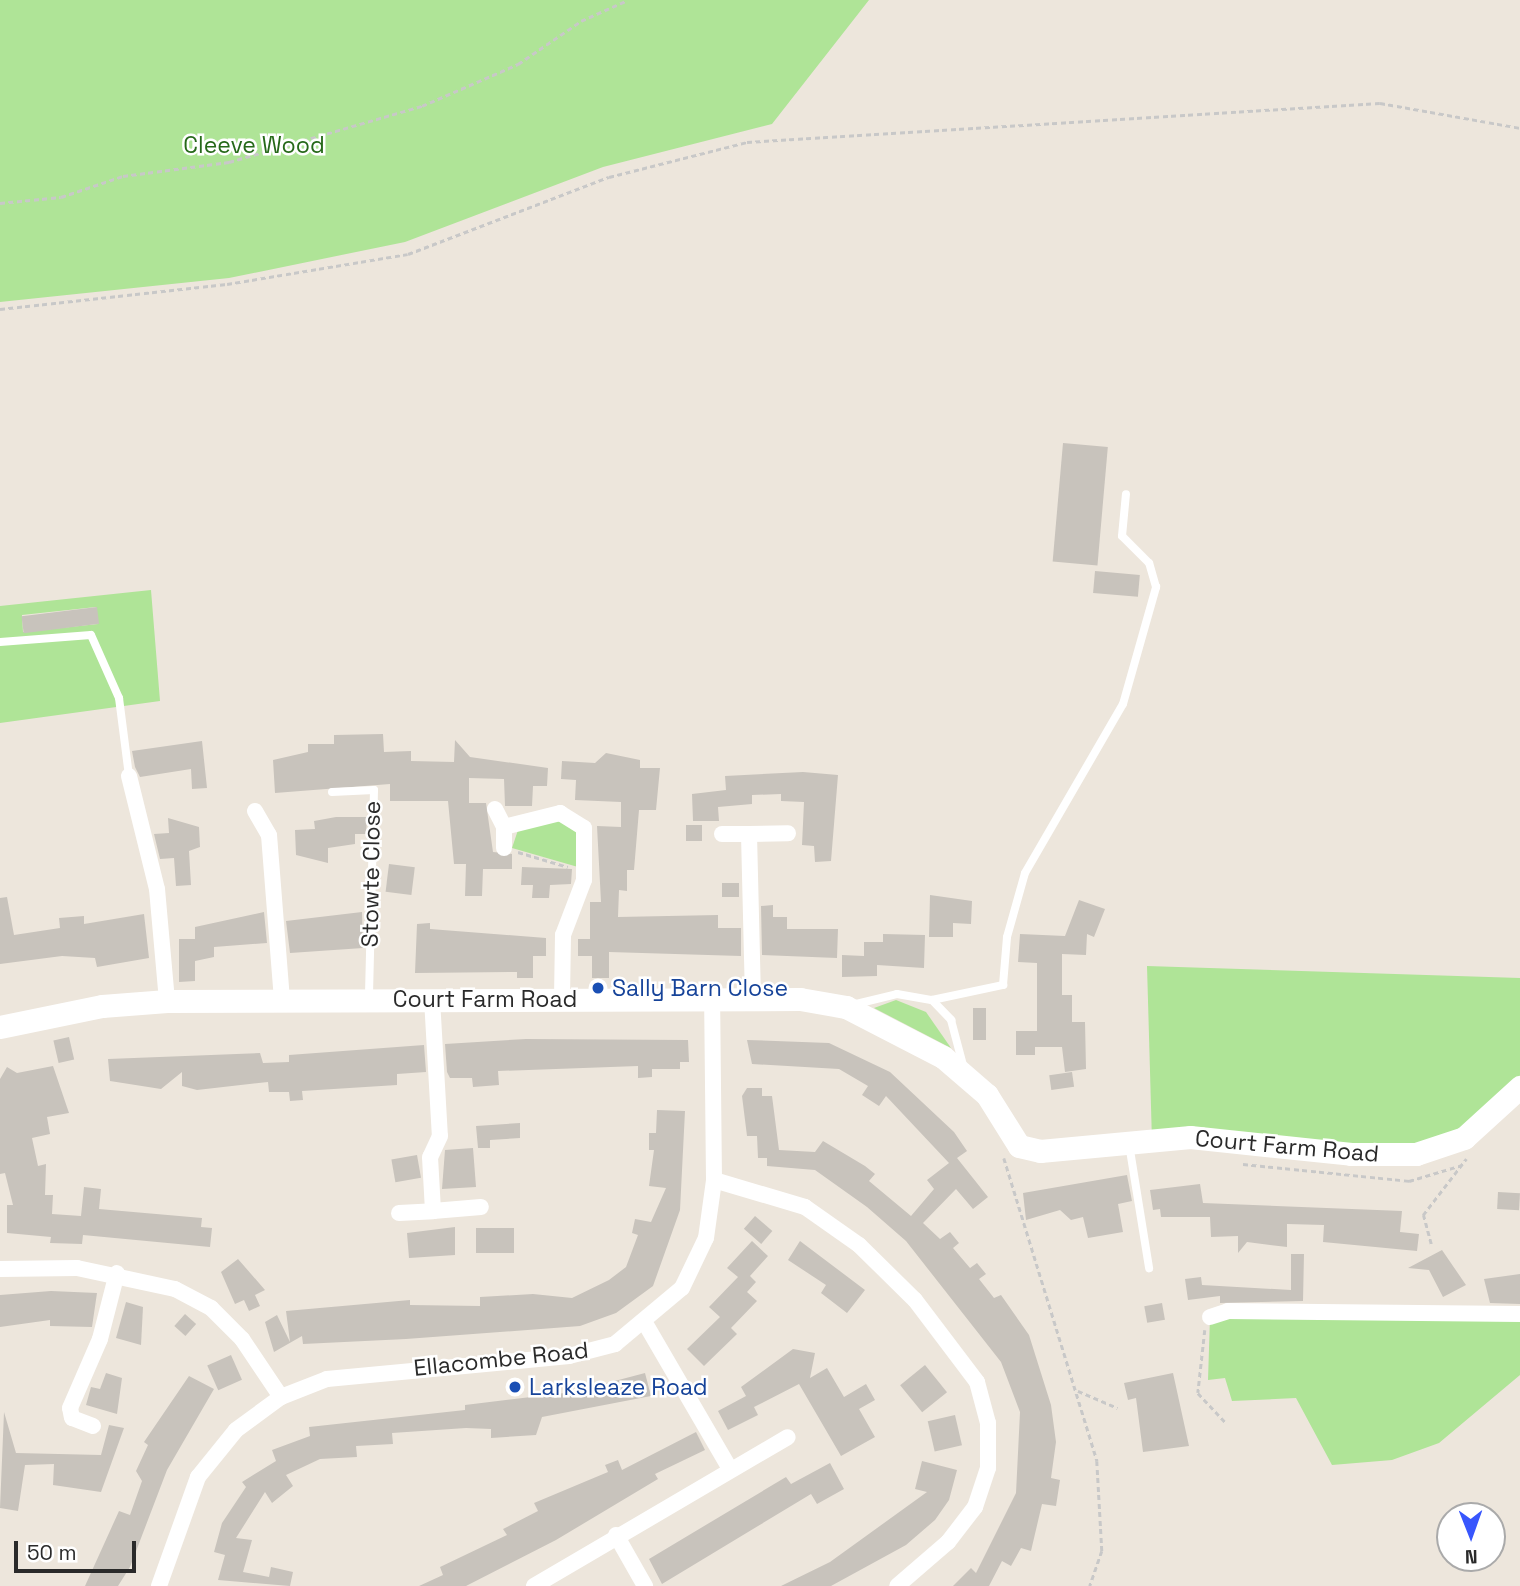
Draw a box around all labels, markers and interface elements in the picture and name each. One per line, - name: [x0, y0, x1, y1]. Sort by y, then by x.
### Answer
- park label: Cleeve Wood: [183, 131, 325, 159]
- street label: Stowte Close: [356, 800, 386, 948]
- place label: Sally Barn Close: [612, 974, 788, 1002]
- marker: Sally Barn Close: [590, 980, 606, 996]
- street label: Court Farm Road: [393, 985, 577, 1013]
- street label: Court Farm Road: [1194, 1124, 1380, 1168]
- street label: Ellacombe Road: [412, 1336, 590, 1382]
- place label: Larksleaze Road: [529, 1373, 708, 1401]
- marker: Larksleaze Road: [507, 1379, 523, 1395]
- north arrow: [1436, 1502, 1506, 1572]
- scale bar: [18, 1526, 140, 1570]
- text: 50 m: [27, 1539, 77, 1566]
- text: N: [1465, 1544, 1478, 1569]

